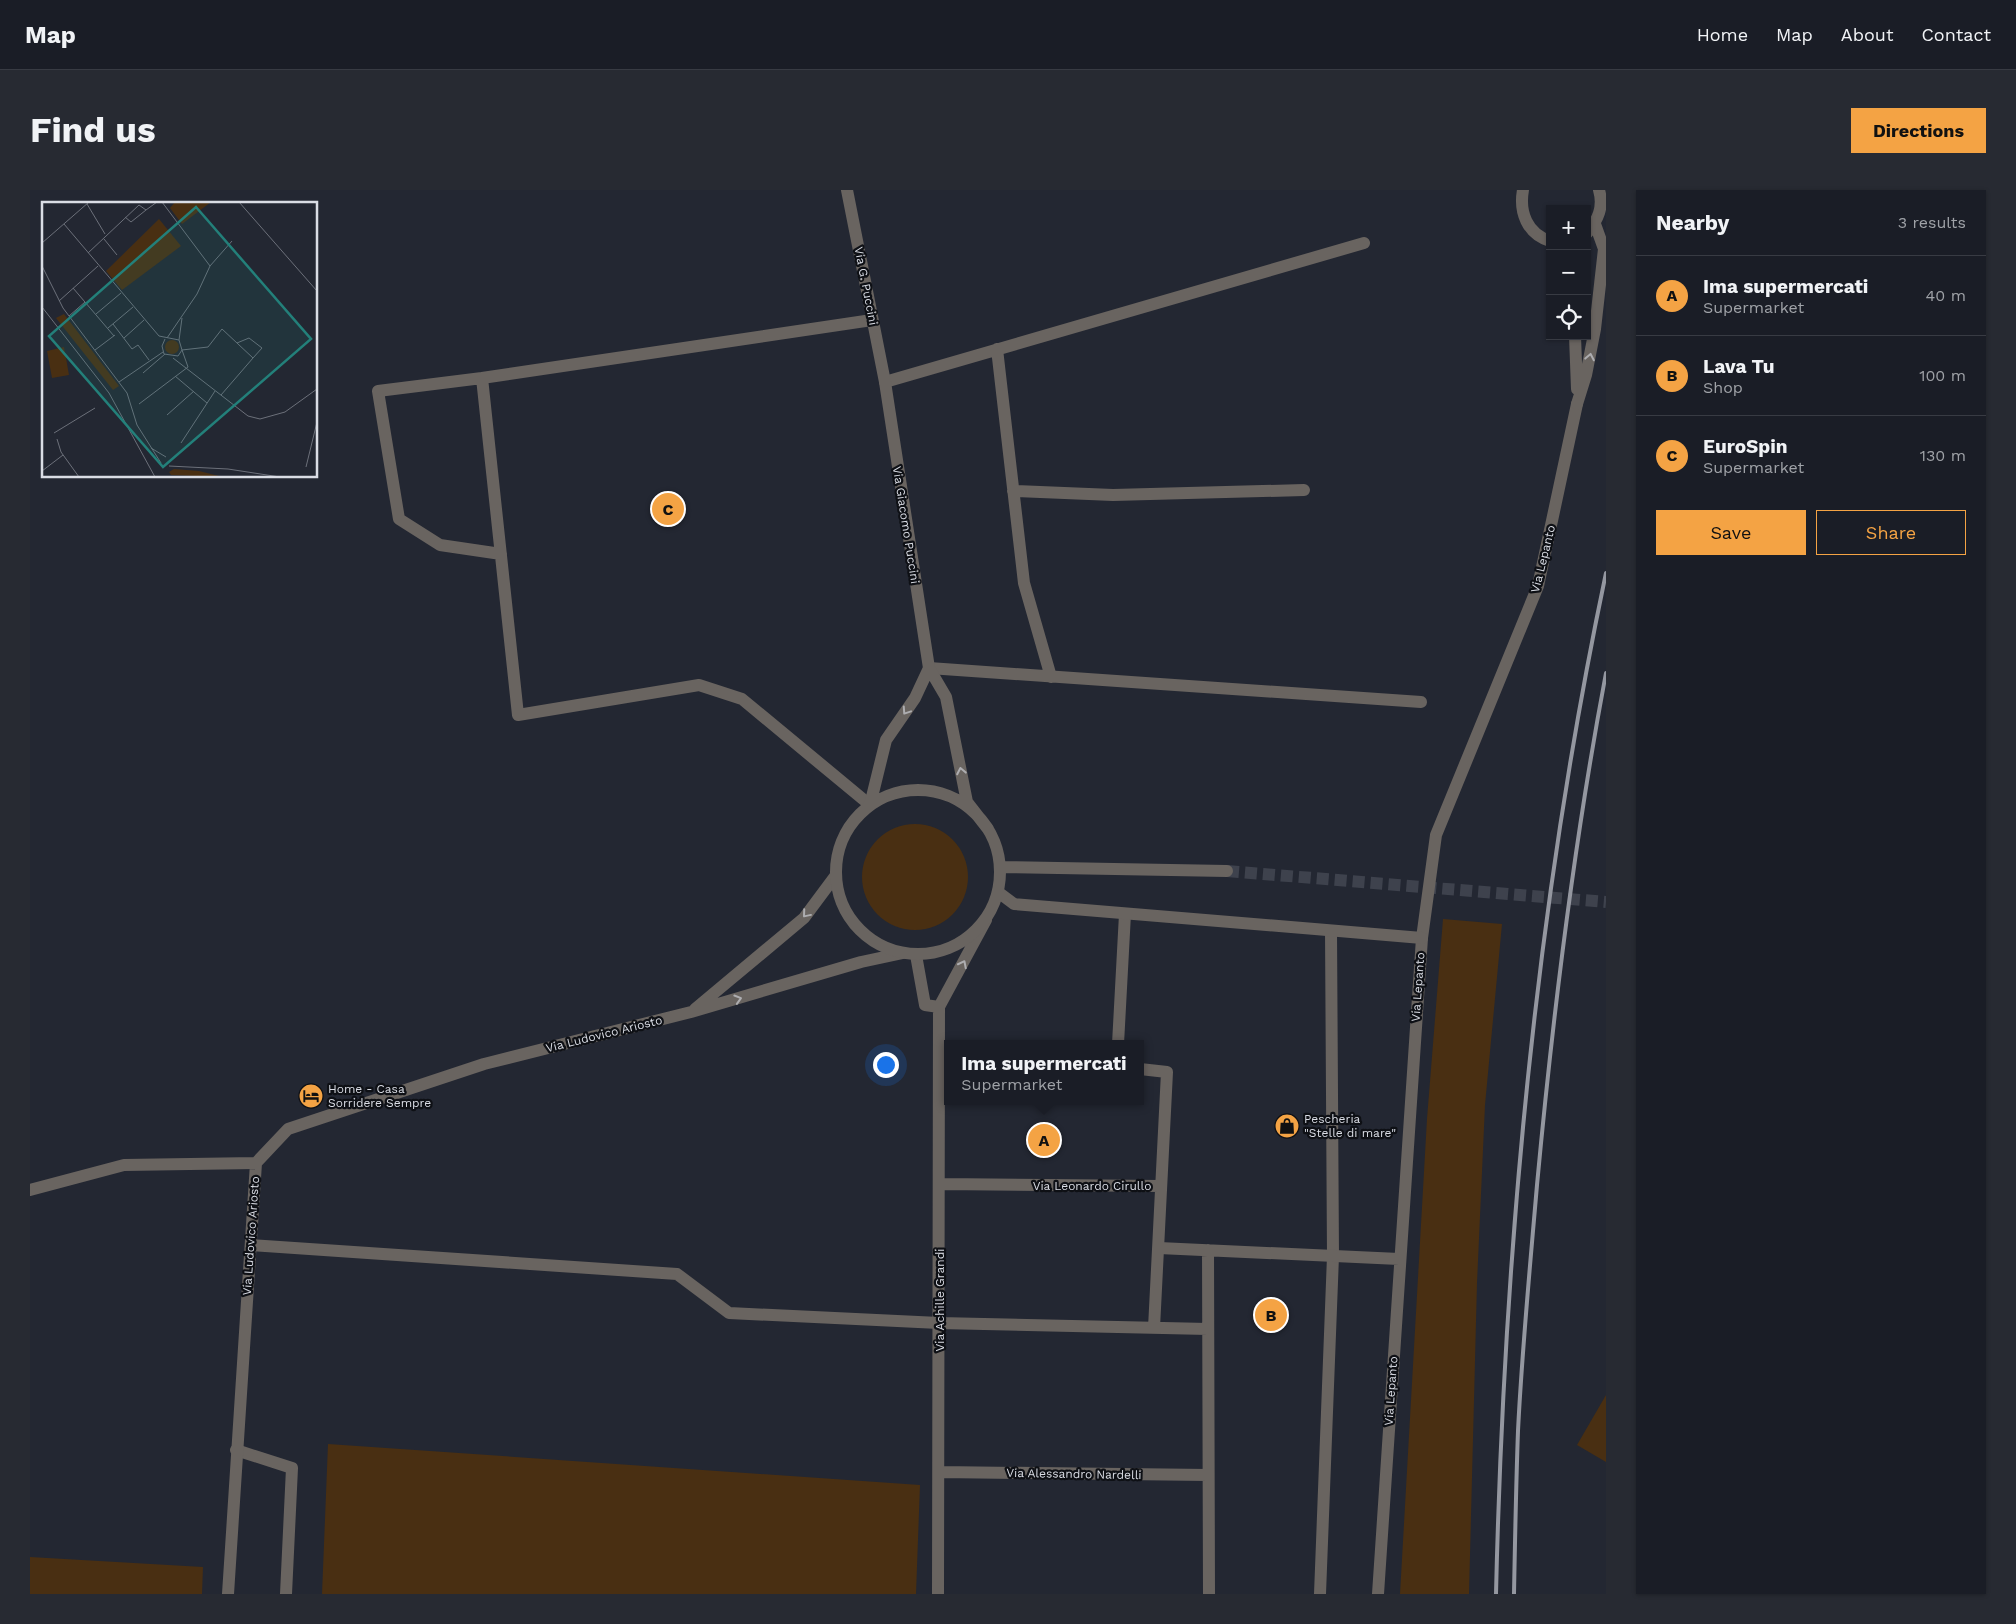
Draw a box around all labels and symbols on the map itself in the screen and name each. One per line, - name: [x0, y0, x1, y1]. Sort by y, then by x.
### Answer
- inset map: [42, 202, 318, 478]
- street label: Via G. Puccini: [852, 246, 880, 326]
- one-way arrow: [1584, 353, 1594, 362]
- street label: Via Giacomo Puccini: [890, 465, 922, 585]
- pin: C: [652, 490, 684, 528]
- street label: Via Lepanto: [1528, 524, 1558, 594]
- one-way arrow: [903, 705, 912, 715]
- one-way arrow: [956, 767, 966, 775]
- one-way arrow: [803, 909, 812, 918]
- street label: Via Lepanto: [1409, 952, 1427, 1022]
- one-way arrow: [957, 960, 967, 969]
- one-way arrow: [733, 994, 741, 1004]
- street label: Via Ludovico Ariosto: [544, 1013, 664, 1055]
- your location: [873, 1052, 899, 1078]
- place label: Home - Casa Sorridere Sempre: [328, 1082, 431, 1110]
- hotel icon: Home - Casa Sorridere Sempre: [298, 1083, 324, 1109]
- place label: Pescheria "Stelle di mare": [1304, 1112, 1396, 1140]
- shop icon: Pescheria "Stelle di mare": [1274, 1113, 1300, 1139]
- pin: A: [1028, 1121, 1060, 1159]
- street label: Via Ludovico Ariosto: [240, 1176, 262, 1296]
- street label: Via Leonardo Cirullo: [1033, 1179, 1151, 1193]
- street label: Via Achille Grandi: [933, 1249, 947, 1351]
- pin: B: [1255, 1296, 1287, 1334]
- street label: Via Lepanto: [1382, 1356, 1400, 1426]
- street label: Via Alessandro Nardelli: [1006, 1466, 1142, 1482]

